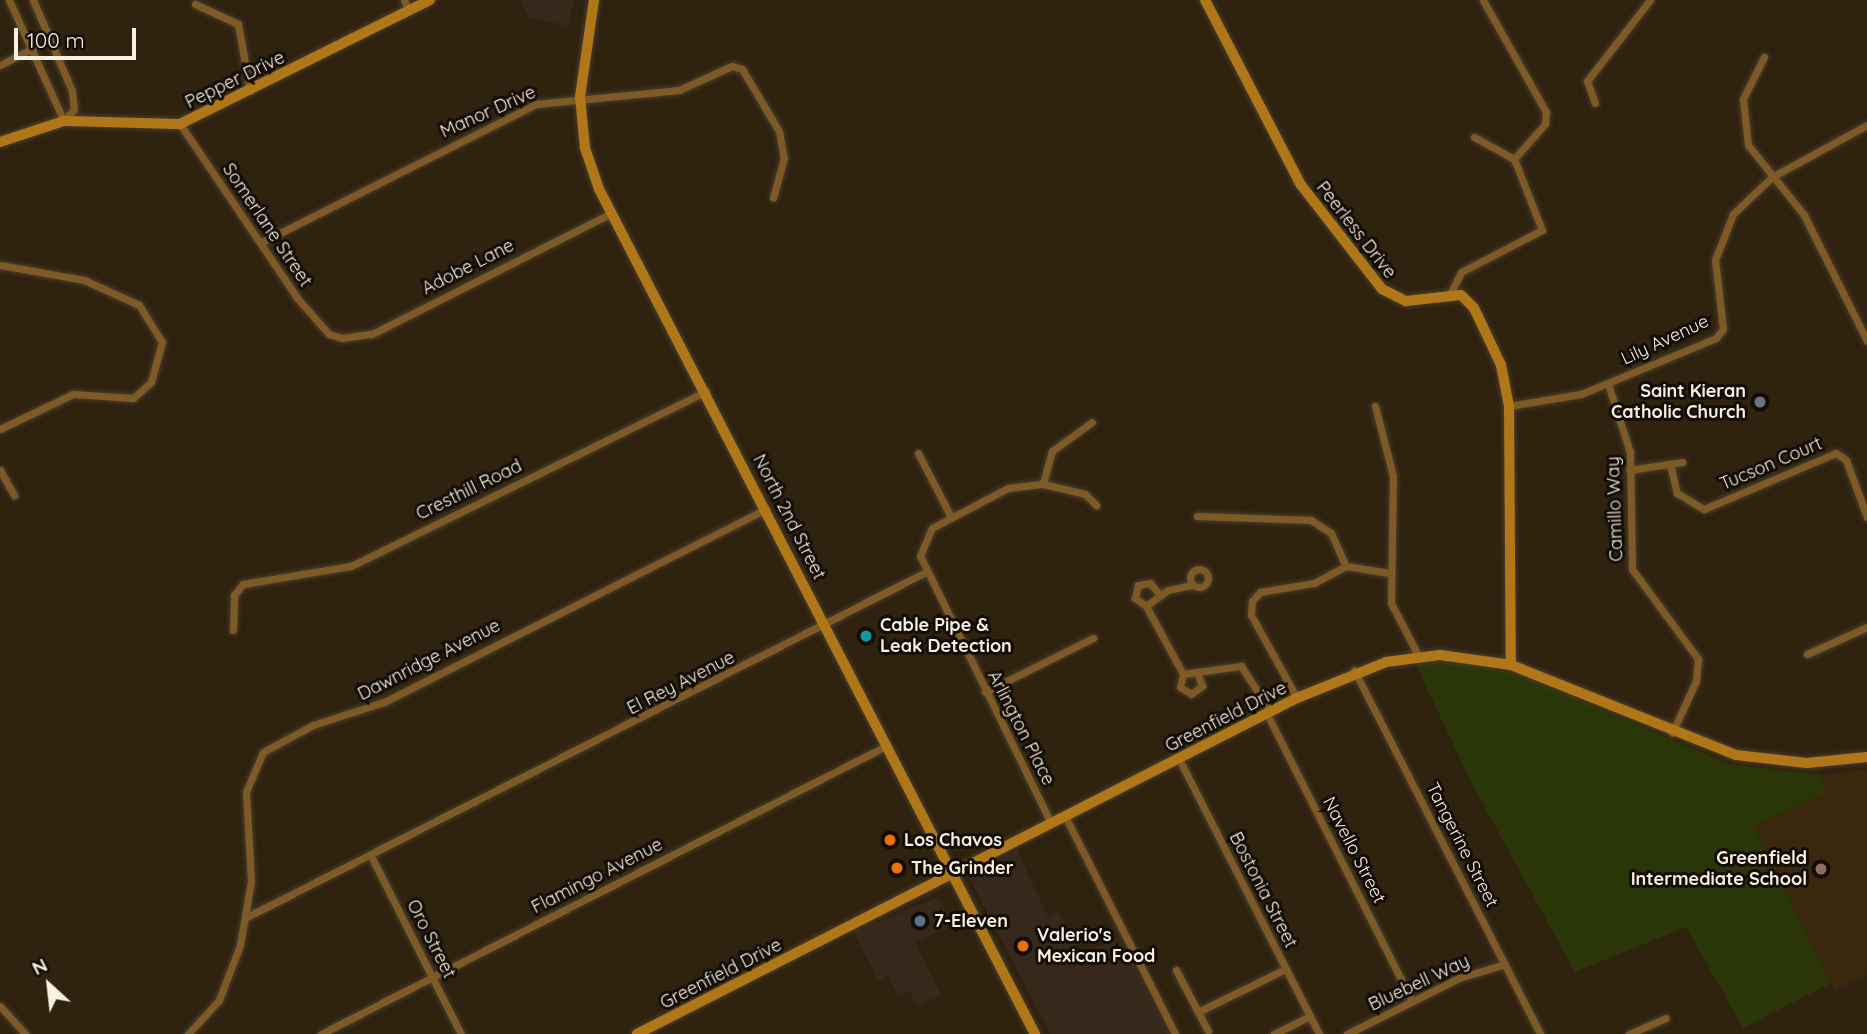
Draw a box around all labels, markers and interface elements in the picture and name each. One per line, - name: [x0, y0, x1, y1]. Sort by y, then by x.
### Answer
- scale bar: [18, 14, 140, 58]
- text: 100 m: [27, 27, 85, 53]
- street label: Pepper Drive: [182, 47, 288, 113]
- street label: Manor Drive: [437, 81, 539, 143]
- street label: Somerlane Street: [218, 159, 316, 291]
- street label: Peerless Drive: [1311, 177, 1401, 283]
- street label: Adobe Lane: [418, 235, 518, 299]
- street label: Lily Avenue: [1618, 310, 1712, 370]
- place label: Saint Kieran Catholic Church: [1611, 381, 1746, 424]
- marker: Saint Kieran Catholic Church: [1752, 394, 1768, 410]
- street label: Tucson Court: [1717, 433, 1825, 495]
- street label: North 2nd Street: [748, 451, 830, 583]
- street label: Cresthill Road: [413, 455, 525, 525]
- street label: Camillo Way: [1602, 456, 1628, 562]
- street label: Dawnridge Avenue: [354, 615, 504, 705]
- place label: Cable Pipe & Leak Detection: [880, 615, 1012, 658]
- marker: Cable Pipe & Leak Detection: [858, 628, 874, 644]
- street label: El Rey Avenue: [624, 647, 738, 719]
- street label: Arlington Place: [983, 667, 1059, 789]
- street label: Greenfield Drive: [1162, 677, 1290, 757]
- street label: Tangerine Street: [1421, 779, 1503, 911]
- street label: Navello Street: [1318, 793, 1390, 907]
- street label: Bostonia Street: [1225, 828, 1301, 952]
- place label: Los Chavos: [904, 829, 1002, 851]
- marker: Los Chavos: [882, 832, 898, 848]
- street label: Flamingo Avenue: [528, 834, 666, 918]
- place label: Greenfield Intermediate School: [1631, 848, 1807, 890]
- place label: The Grinder: [911, 857, 1014, 879]
- marker: The Grinder: [889, 860, 905, 876]
- marker: Greenfield Intermediate School: [1813, 861, 1829, 877]
- street label: Oro Street: [402, 896, 460, 982]
- place label: 7-Eleven: [934, 910, 1008, 932]
- marker: 7-Eleven: [912, 913, 928, 929]
- place label: Valerio's Mexican Food: [1037, 925, 1155, 968]
- street label: Greenfield Drive: [657, 934, 785, 1014]
- marker: Valerio's Mexican Food: [1015, 938, 1031, 954]
- north arrow: [14, 950, 84, 1020]
- street label: Bluebell Way: [1365, 950, 1473, 1016]
- text: N: [28, 952, 51, 980]

